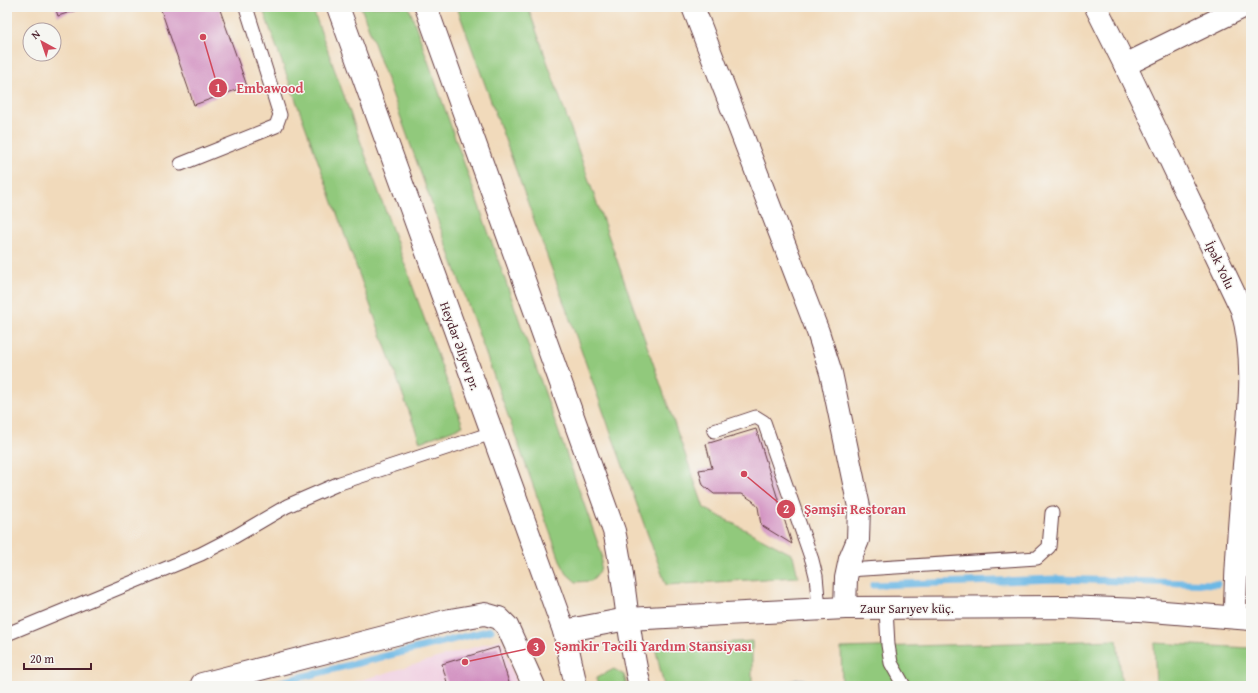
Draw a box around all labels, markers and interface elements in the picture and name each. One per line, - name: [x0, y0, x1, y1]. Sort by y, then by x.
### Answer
- north arrow: [22, 22, 62, 62]
- text: N: [28, 25, 44, 43]
- callout: Embawood: [208, 75, 311, 101]
- text: Embawood: [237, 78, 303, 98]
- text: 1: [215, 79, 221, 96]
- street label: İpək Yolu: [1201, 238, 1239, 292]
- street label: Heydər Əliyev pr.: [435, 299, 485, 393]
- callout: Şəmşir Restoran: [776, 496, 914, 522]
- text: Şəmşir Restoran: [804, 499, 907, 519]
- text: 2: [783, 500, 789, 517]
- street label: Zaur Sarıyev küç.: [860, 599, 954, 618]
- callout: Şəmkir Təcili Yardım Stansiyası: [526, 634, 759, 660]
- text: Şəmkir Təcili Yardım Stansiyası: [554, 636, 752, 656]
- text: 3: [533, 638, 539, 655]
- scale bar: [24, 645, 91, 671]
- text: 20 m: [30, 650, 54, 667]

